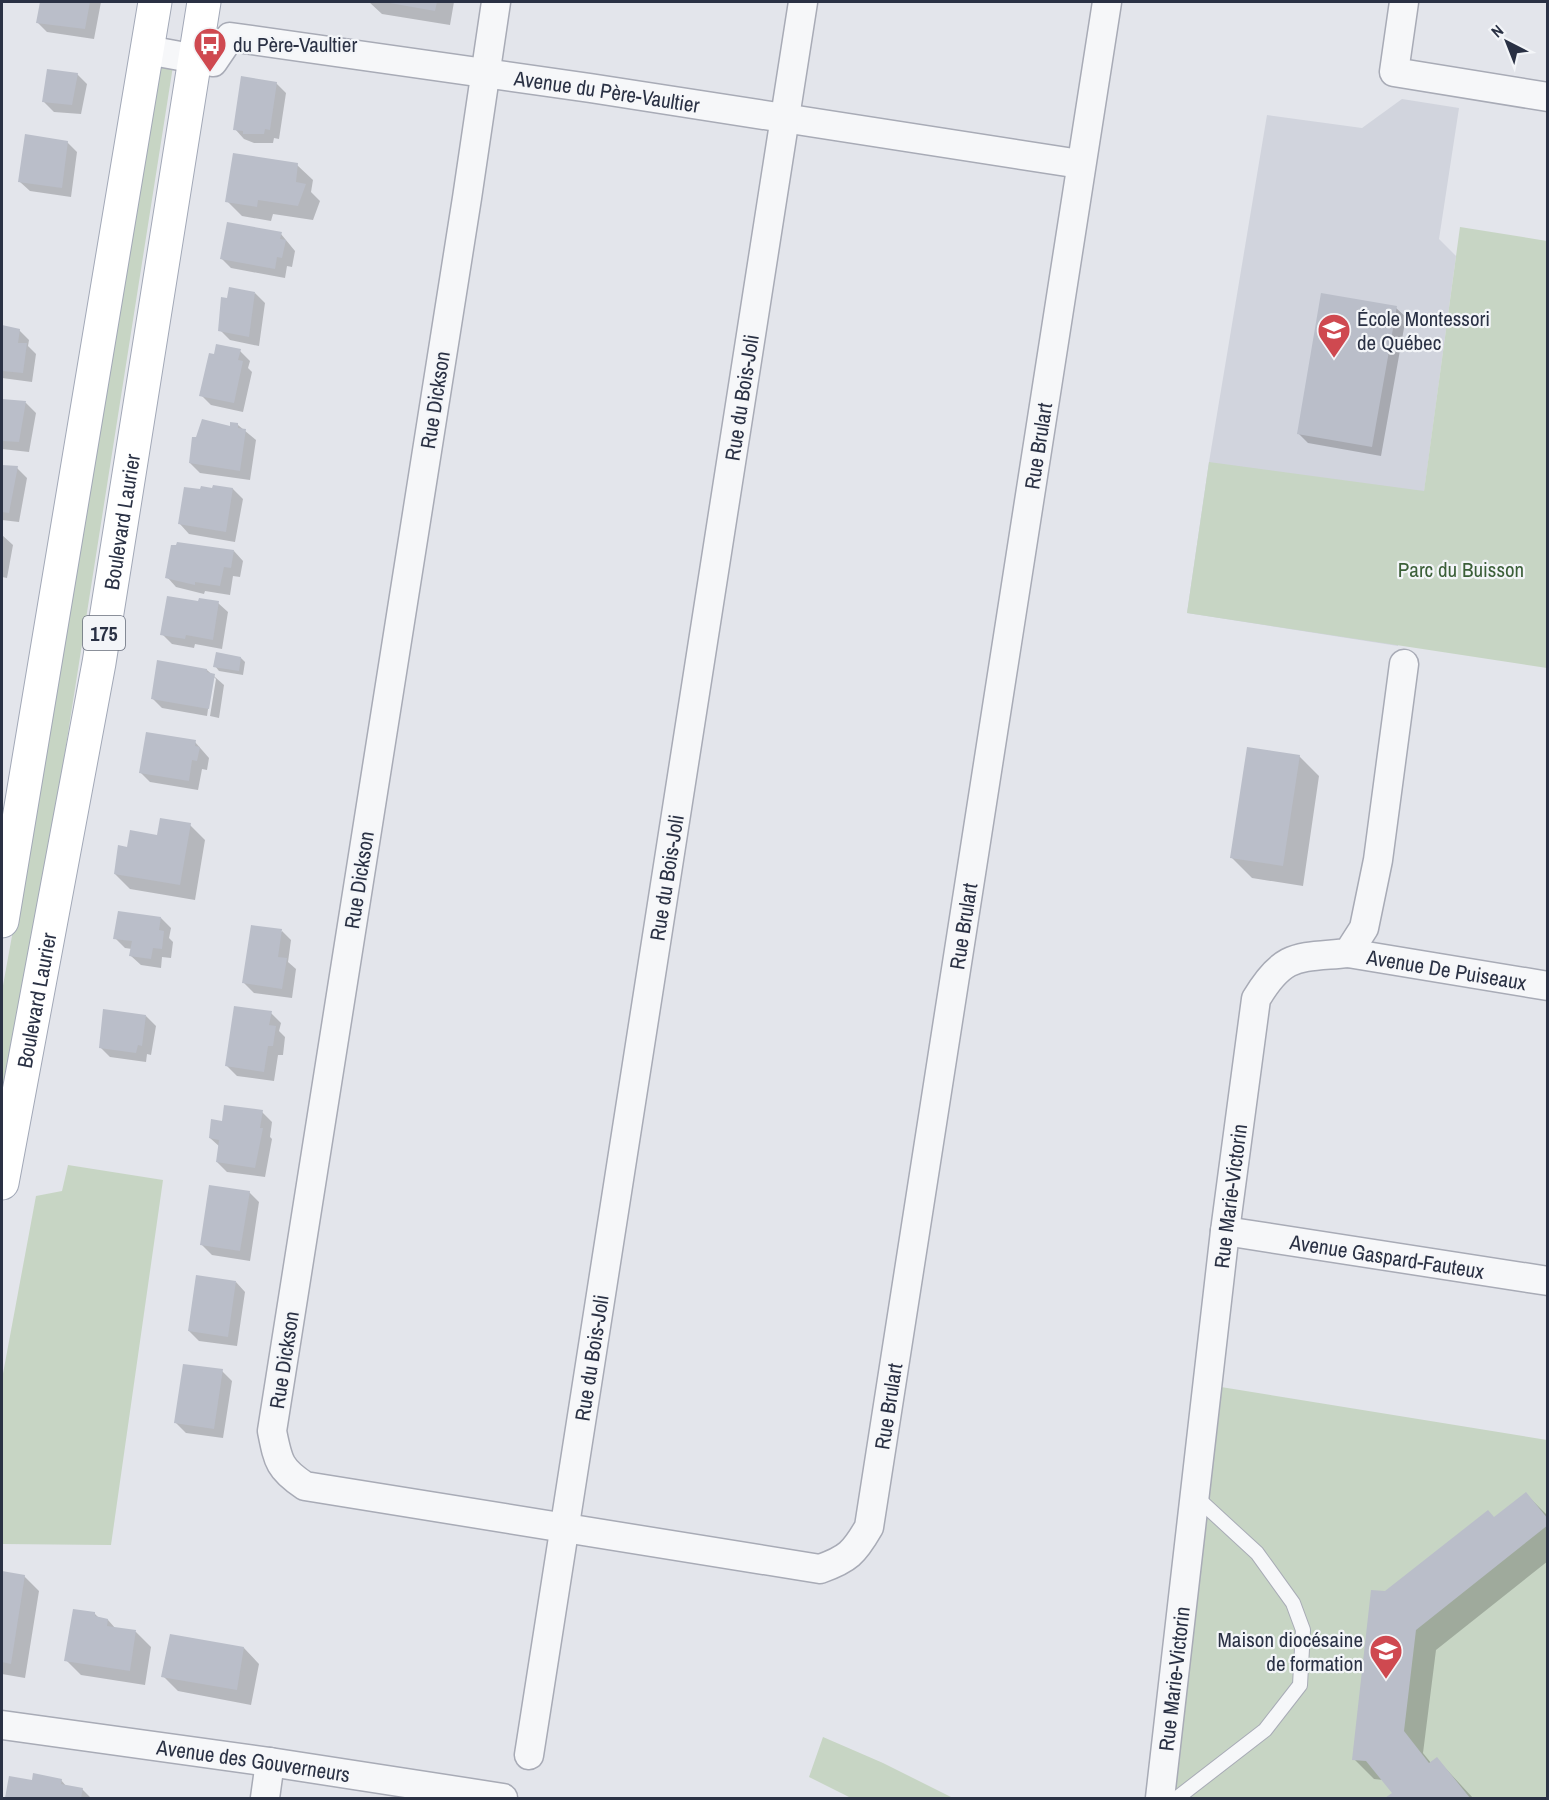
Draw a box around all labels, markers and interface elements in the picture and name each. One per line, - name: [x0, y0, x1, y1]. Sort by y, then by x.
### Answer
- north arrow: [1477, 12, 1537, 72]
- text: N: [1486, 20, 1508, 42]
- bus stop icon: du Père-Vaultier: [192, 26, 228, 73]
- place label: du Père-Vaultier: [233, 30, 357, 59]
- street label: Avenue du Père-Vaultier: [511, 63, 702, 119]
- place label: École Montessori de Québec: [1357, 304, 1490, 357]
- school or university icon: École Montessori de Québec: [1316, 312, 1352, 359]
- street label: Rue du Bois-Joli: [717, 332, 765, 463]
- street label: Rue Dickson: [413, 349, 457, 451]
- street label: Rue Brulart: [1017, 400, 1059, 491]
- street label: Boulevard Laurier: [96, 452, 147, 592]
- park label: Parc du Buisson: [1398, 555, 1524, 584]
- road number: 175: [83, 616, 125, 650]
- street label: Rue du Bois-Joli: [642, 812, 690, 943]
- street label: Rue Dickson: [337, 829, 381, 931]
- street label: Rue Brulart: [942, 881, 984, 971]
- street label: Boulevard Laurier: [9, 930, 63, 1070]
- street label: Avenue De Puiseaux: [1364, 942, 1529, 997]
- street label: Rue Marie-Victorin: [1206, 1122, 1254, 1270]
- street label: Avenue Gaspard-Fauteux: [1287, 1227, 1487, 1285]
- street label: Rue du Bois-Joli: [567, 1293, 615, 1423]
- street label: Rue Dickson: [262, 1309, 306, 1411]
- street label: Rue Brulart: [867, 1361, 909, 1452]
- street label: Rue Marie-Victorin: [1151, 1605, 1196, 1753]
- place label: Maison diocésaine de formation: [1217, 1625, 1363, 1678]
- school or university icon: Maison diocésaine de formation: [1368, 1633, 1404, 1680]
- street label: Avenue des Gouverneurs: [154, 1732, 352, 1789]

